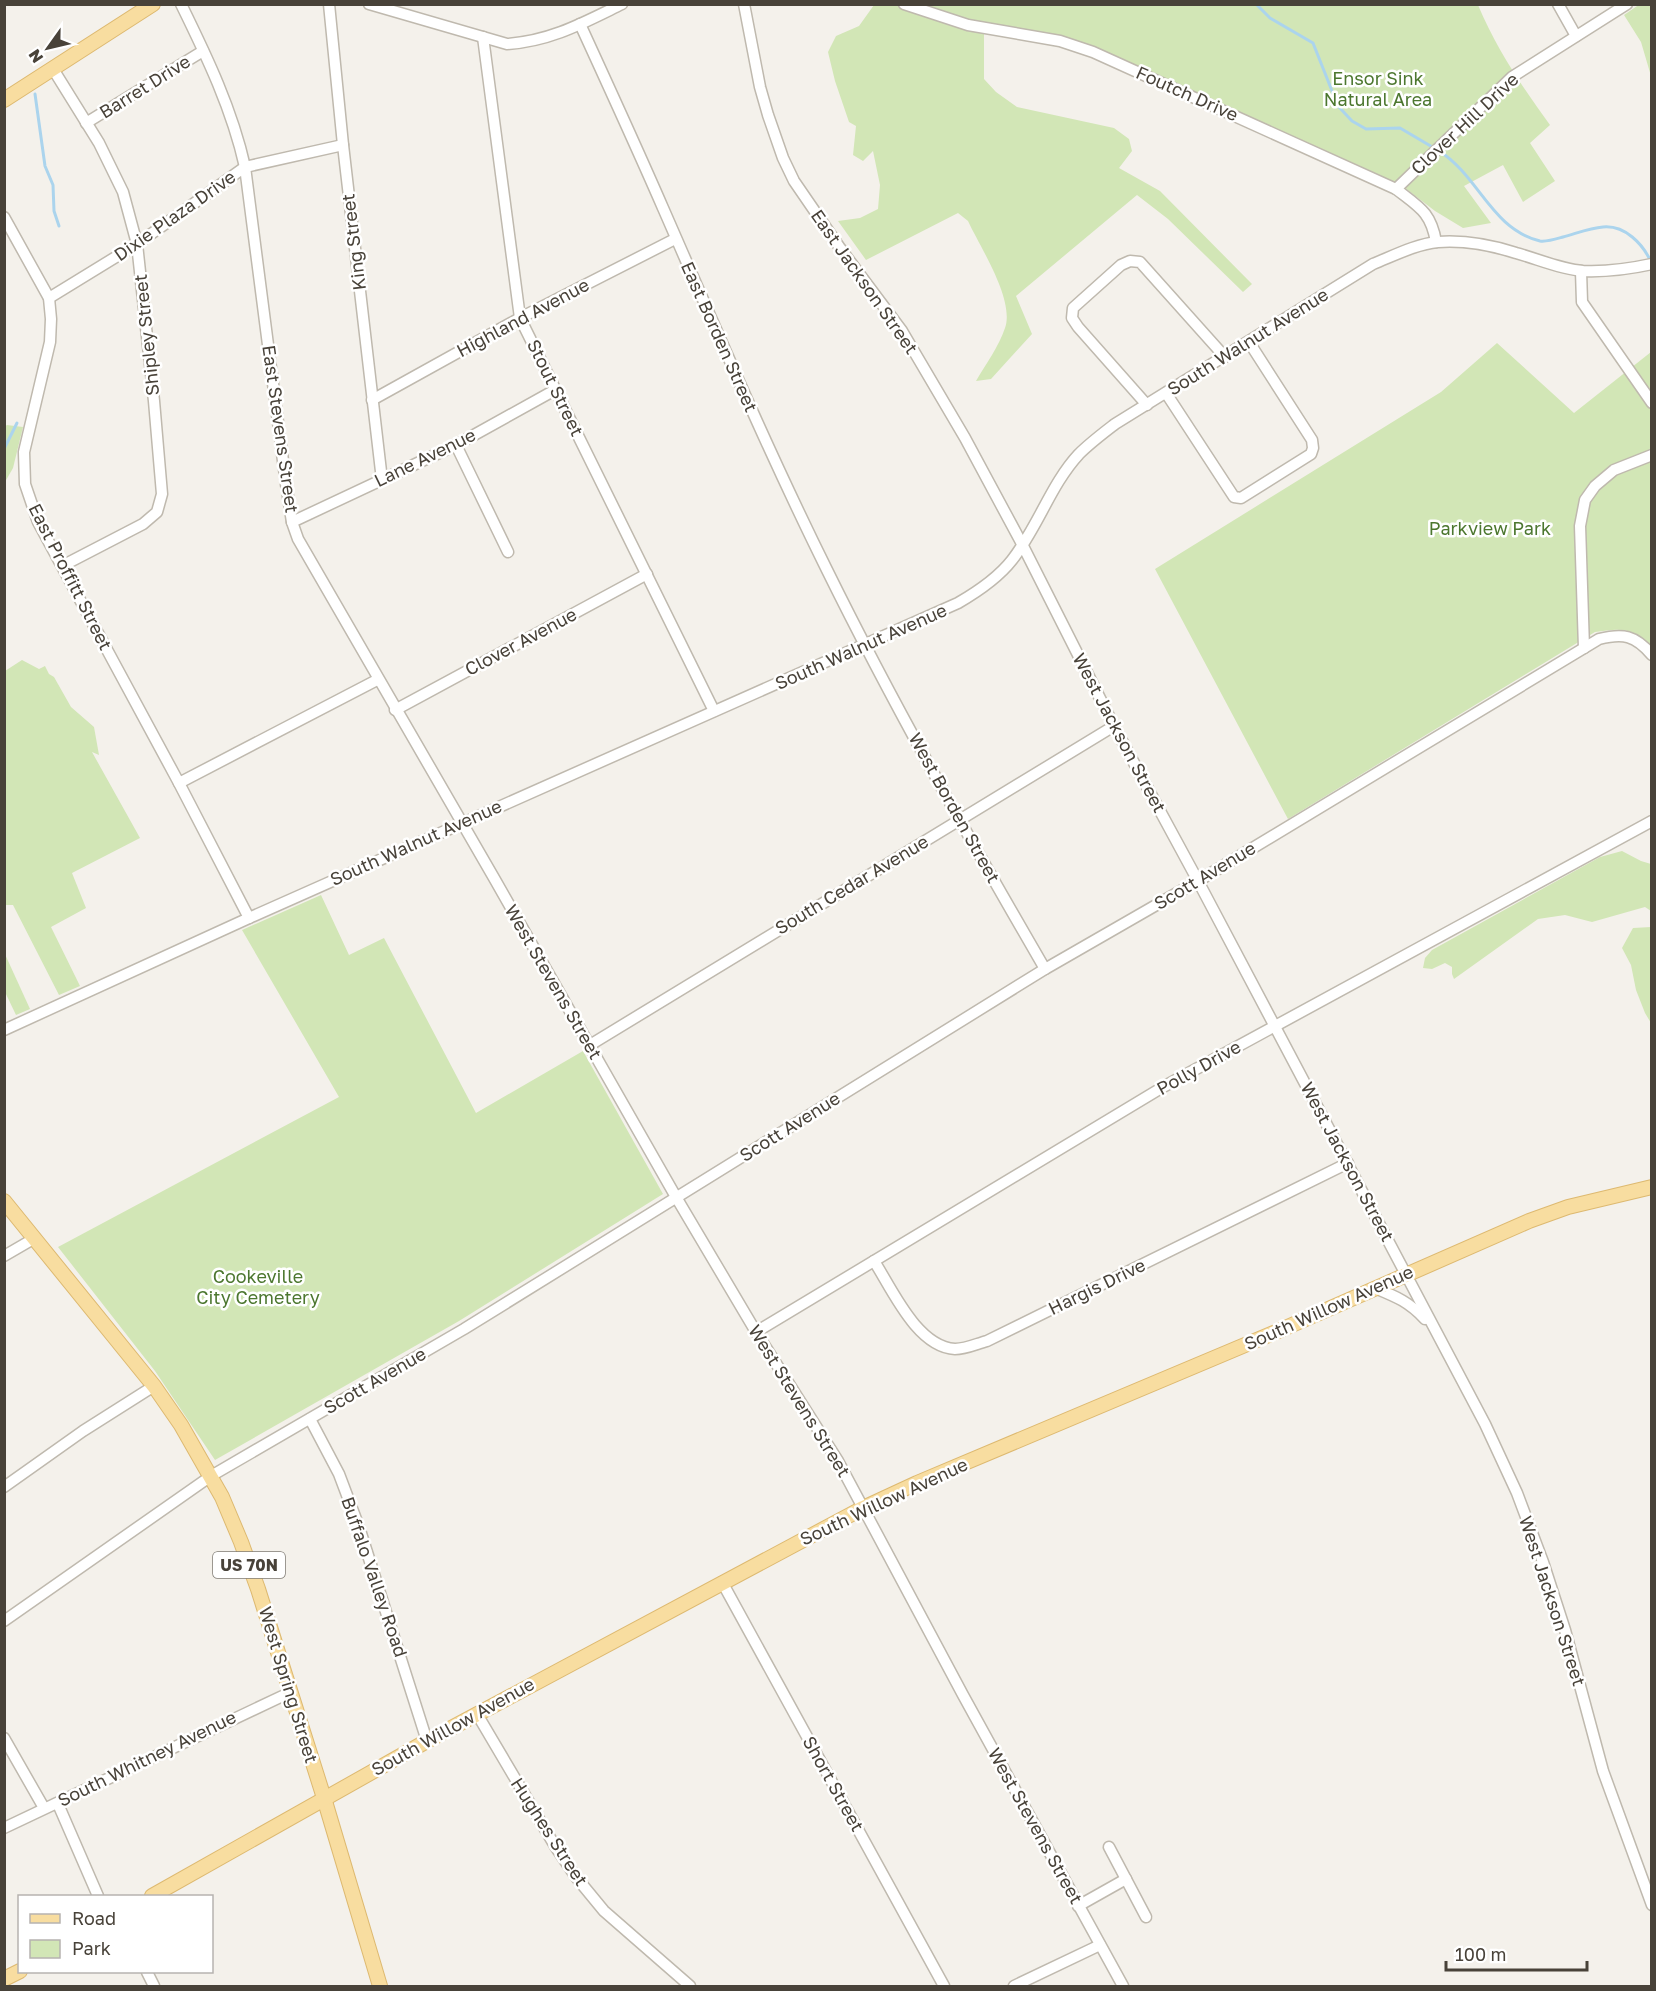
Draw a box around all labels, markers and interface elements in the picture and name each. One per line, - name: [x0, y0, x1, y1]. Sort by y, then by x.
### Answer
- north arrow: [18, 18, 78, 78]
- text: N: [24, 46, 47, 67]
- street label: Barret Drive: [95, 50, 194, 123]
- street label: Foutch Drive: [1133, 61, 1242, 125]
- park label: Ensor Sink Natural Area: [1324, 67, 1432, 110]
- street label: Clover Hill Drive: [1406, 68, 1523, 179]
- street label: Dixie Plaza Drive: [109, 165, 239, 265]
- street label: King Street: [336, 193, 370, 292]
- street label: East Jackson Street: [807, 205, 923, 358]
- street label: East Borden Street: [677, 258, 763, 415]
- street label: Shipley Street: [129, 273, 163, 397]
- street label: Highland Avenue: [453, 273, 592, 361]
- street label: South Walnut Avenue: [1163, 283, 1332, 400]
- street label: Stout Street: [523, 336, 589, 440]
- street label: East Stevens Street: [258, 344, 304, 514]
- street label: Lane Avenue: [370, 423, 479, 491]
- street label: East Proffitt Street: [24, 500, 117, 654]
- park label: Parkview Park: [1429, 517, 1551, 539]
- street label: South Walnut Avenue: [771, 598, 950, 694]
- street label: Clover Avenue: [461, 602, 580, 680]
- street label: West Jackson Street: [1068, 649, 1171, 816]
- street label: West Borden Street: [904, 729, 1005, 886]
- street label: South Walnut Avenue: [326, 794, 505, 890]
- street label: South Cedar Avenue: [771, 830, 932, 939]
- street label: Scott Avenue: [1150, 836, 1259, 914]
- street label: West Stevens Street: [501, 900, 607, 1063]
- street label: Polly Drive: [1153, 1035, 1244, 1099]
- street label: West Jackson Street: [1296, 1078, 1399, 1245]
- street label: Scott Avenue: [735, 1087, 844, 1166]
- street label: Hargis Drive: [1044, 1253, 1149, 1319]
- street label: South Willow Avenue: [1241, 1260, 1417, 1354]
- park label: Cookeville City Cemetery: [196, 1265, 320, 1308]
- street label: West Stevens Street: [744, 1320, 856, 1481]
- street label: Scott Avenue: [319, 1342, 430, 1418]
- street label: South Willow Avenue: [796, 1453, 971, 1550]
- street label: Buffalo Valley Road: [337, 1494, 413, 1660]
- street label: West Jackson Street: [1515, 1513, 1591, 1689]
- road number: US 70N: [213, 1552, 285, 1578]
- street label: West Spring Street: [255, 1604, 323, 1766]
- street label: South Willow Avenue: [367, 1672, 538, 1780]
- street label: South Whitney Avenue: [54, 1705, 239, 1811]
- street label: Short Street: [799, 1732, 869, 1835]
- street label: West Stevens Street: [984, 1744, 1088, 1907]
- street label: Hughes Street: [507, 1773, 593, 1890]
- legend: [18, 1895, 213, 1973]
- text: Road: [72, 1907, 116, 1929]
- scale bar: [1446, 1934, 1587, 1972]
- text: Park: [72, 1937, 111, 1959]
- text: 100 m: [1455, 1943, 1506, 1965]

